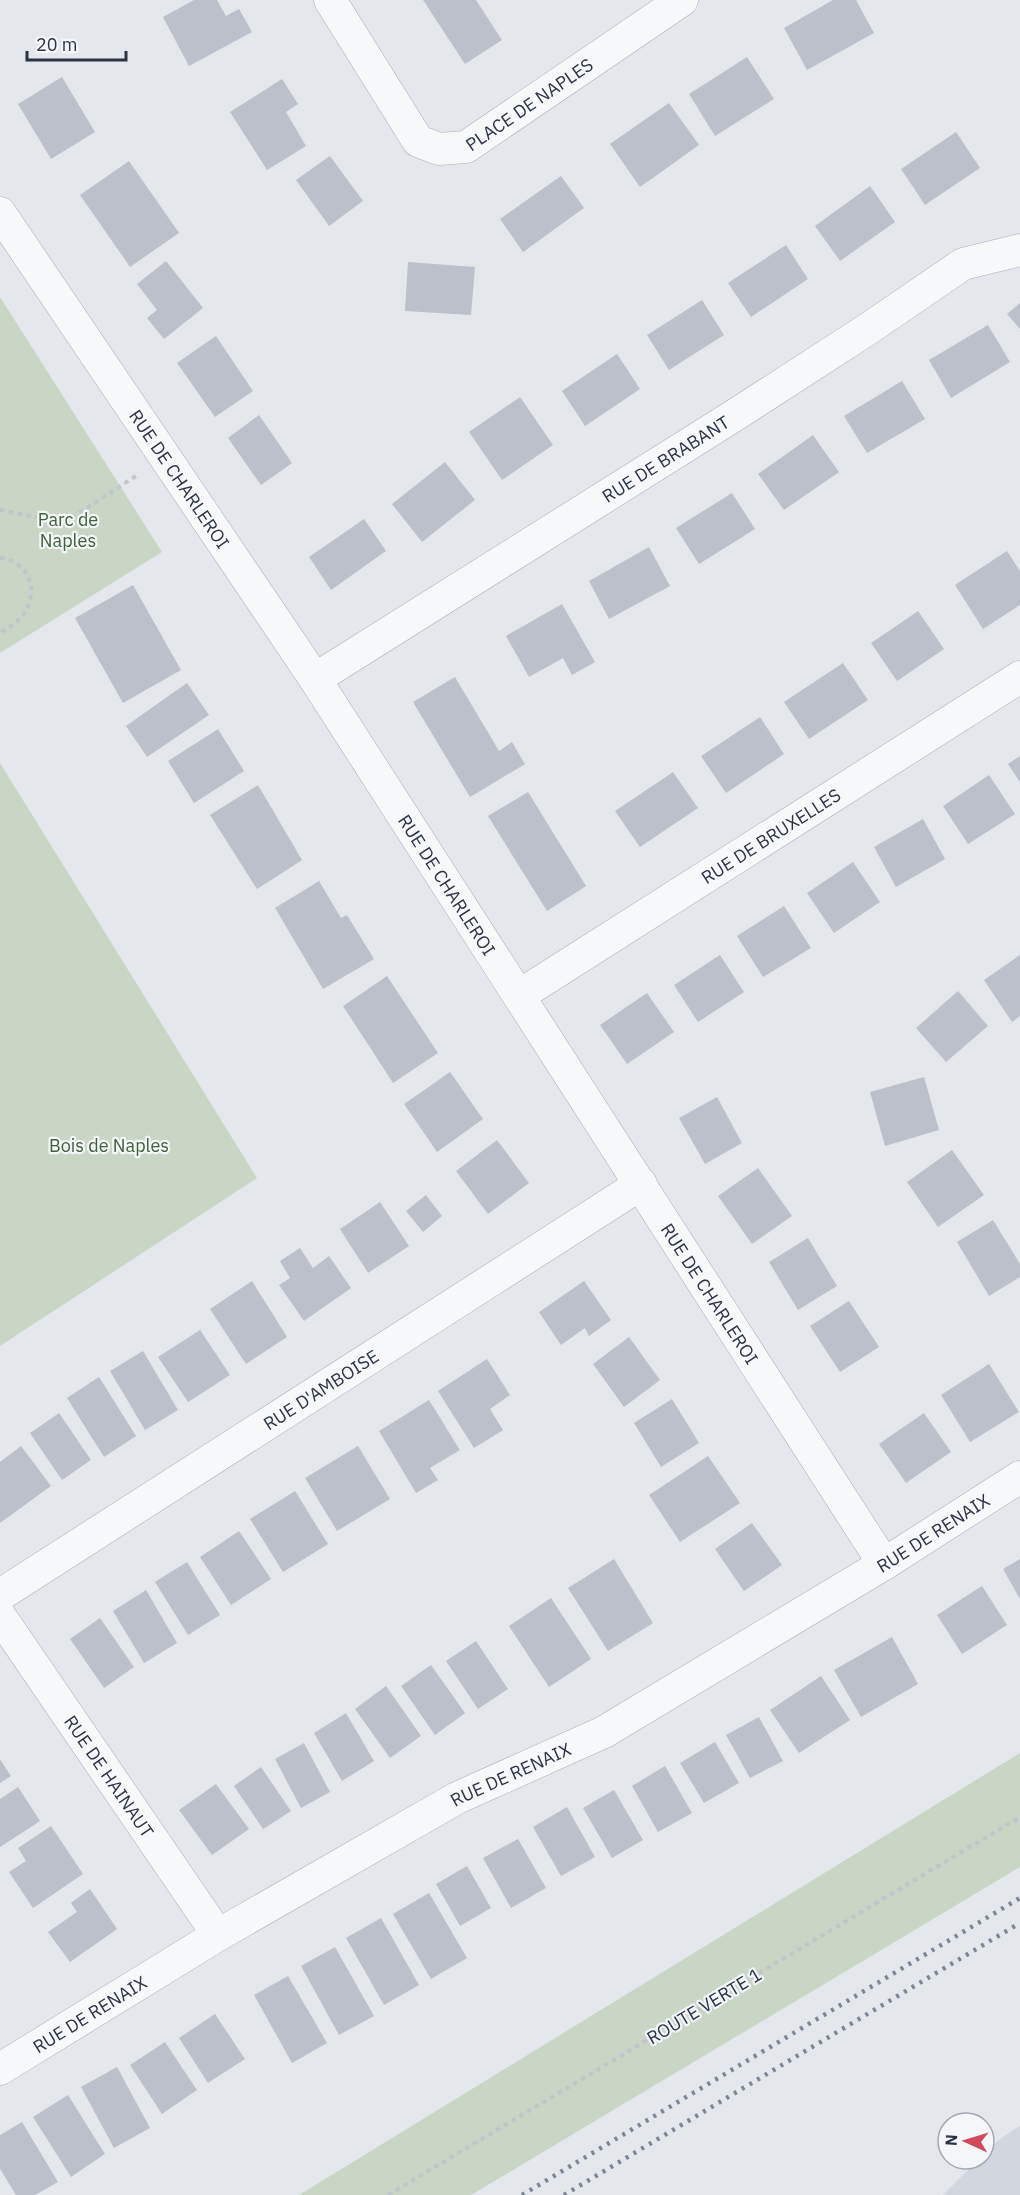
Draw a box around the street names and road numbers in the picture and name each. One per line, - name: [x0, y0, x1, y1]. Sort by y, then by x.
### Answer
- street label: PLACE DE NAPLES: [461, 53, 597, 156]
- street label: RUE DE CHARLEROI: [125, 405, 235, 553]
- street label: RUE DE BRABANT: [598, 410, 733, 507]
- street label: RUE DE BRUXELLES: [697, 783, 845, 889]
- street label: RUE DE CHARLEROI: [394, 810, 501, 959]
- street label: RUE DE CHARLEROI: [656, 1219, 764, 1368]
- street label: RUE D'AMBOISE: [259, 1344, 383, 1435]
- street label: RUE DE RENAIX: [872, 1488, 994, 1577]
- street label: RUE DE HAINAUT: [60, 1711, 159, 1842]
- street label: RUE DE RENAIX: [446, 1737, 574, 1811]
- street label: ROUTE VERTE 1: [642, 1963, 766, 2049]
- street label: RUE DE RENAIX: [28, 1970, 151, 2058]

